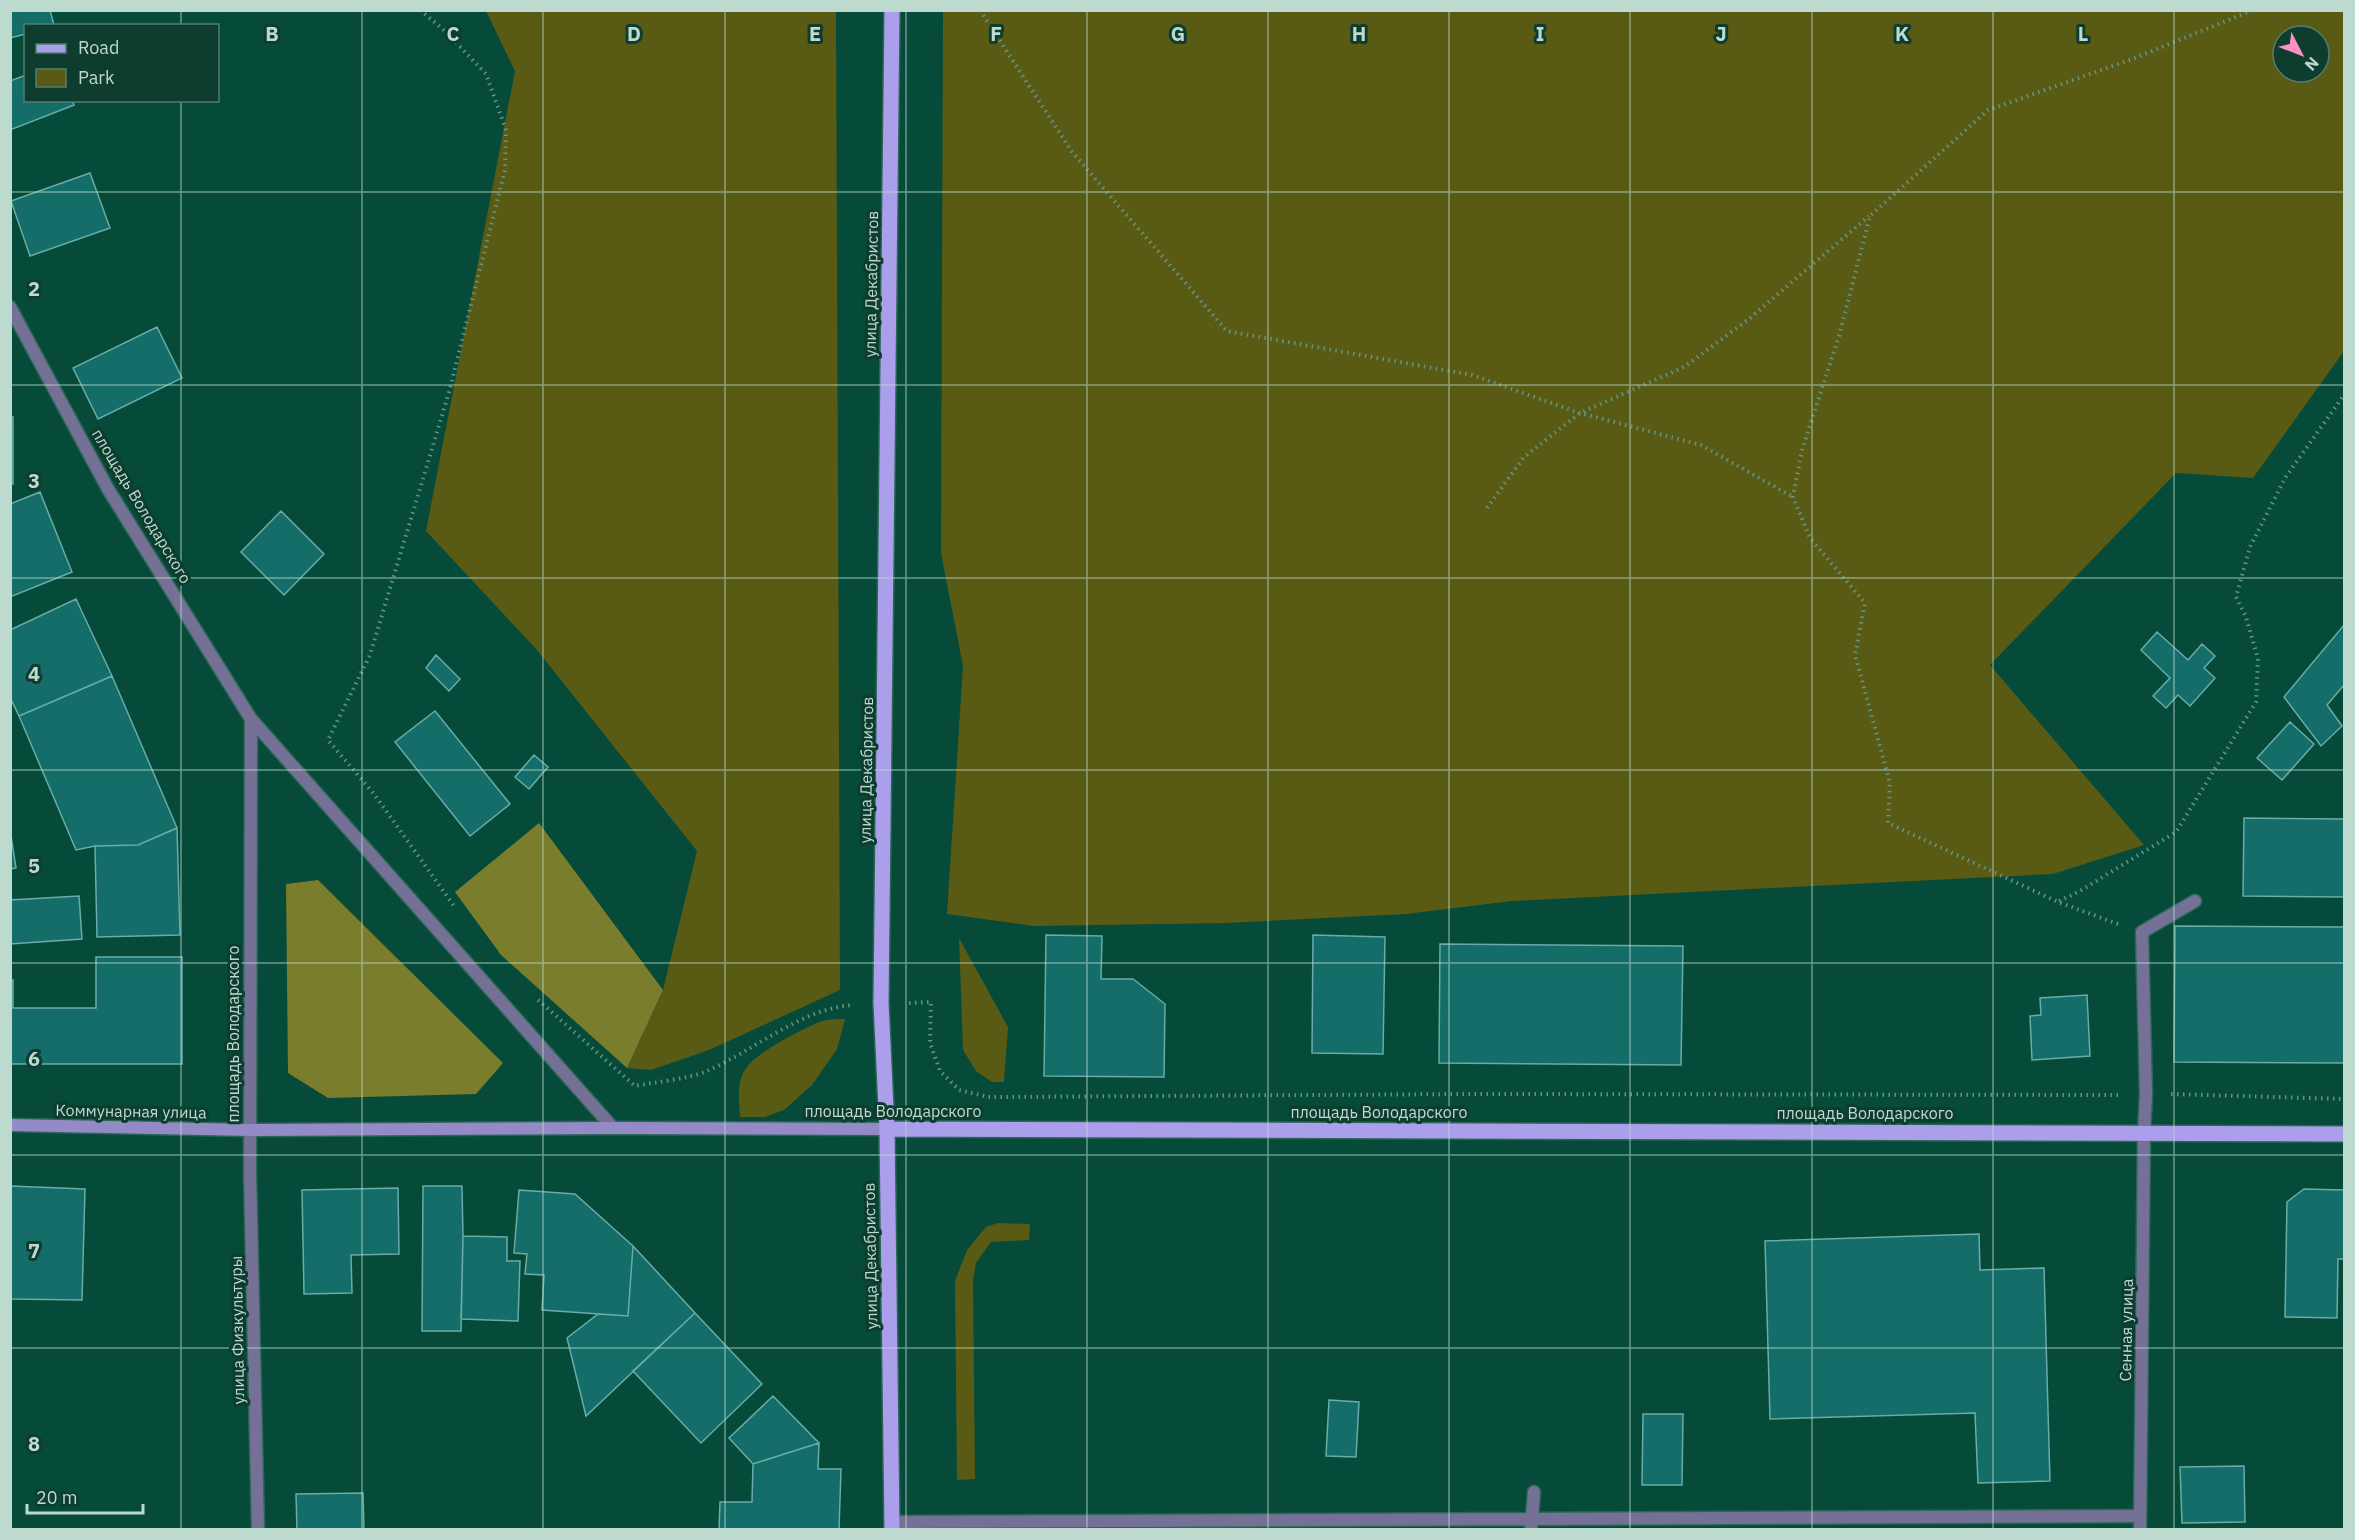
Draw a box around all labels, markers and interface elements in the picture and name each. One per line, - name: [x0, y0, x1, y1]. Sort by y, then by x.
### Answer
- text: B: [265, 20, 279, 47]
- text: C: [446, 20, 460, 47]
- text: D: [627, 20, 641, 47]
- text: E: [809, 20, 821, 47]
- text: F: [990, 20, 1002, 47]
- text: G: [1171, 20, 1185, 47]
- text: H: [1352, 20, 1366, 47]
- text: I: [1536, 20, 1544, 47]
- text: J: [1715, 20, 1727, 47]
- text: K: [1895, 20, 1909, 47]
- text: L: [2078, 20, 2088, 47]
- legend: [24, 24, 219, 102]
- north arrow: [2271, 24, 2331, 84]
- text: Road: [78, 36, 119, 59]
- text: N: [2301, 53, 2323, 75]
- text: Park: [78, 66, 115, 89]
- street label: улица Декабристов: [860, 210, 882, 358]
- text: 2: [28, 275, 40, 302]
- street label: площадь Володарского: [88, 425, 196, 587]
- text: 3: [28, 467, 40, 494]
- text: 4: [28, 660, 40, 687]
- street label: улица Декабристов: [855, 696, 877, 844]
- text: 5: [28, 852, 40, 879]
- street label: площадь Володарского: [223, 946, 243, 1122]
- text: 6: [28, 1045, 40, 1072]
- street label: Коммунарная улица: [55, 1100, 207, 1122]
- street label: площадь Володарского: [805, 1101, 981, 1121]
- street label: площадь Володарского: [1291, 1102, 1467, 1122]
- street label: площадь Володарского: [1777, 1103, 1953, 1123]
- street label: улица Декабристов: [859, 1182, 881, 1330]
- text: 7: [28, 1237, 40, 1264]
- street label: улица Физкультуры: [226, 1256, 248, 1404]
- street label: Сенная улица: [2115, 1278, 2137, 1382]
- text: 8: [28, 1430, 40, 1457]
- scale bar: [27, 1477, 142, 1515]
- text: 20 m: [36, 1486, 78, 1509]

